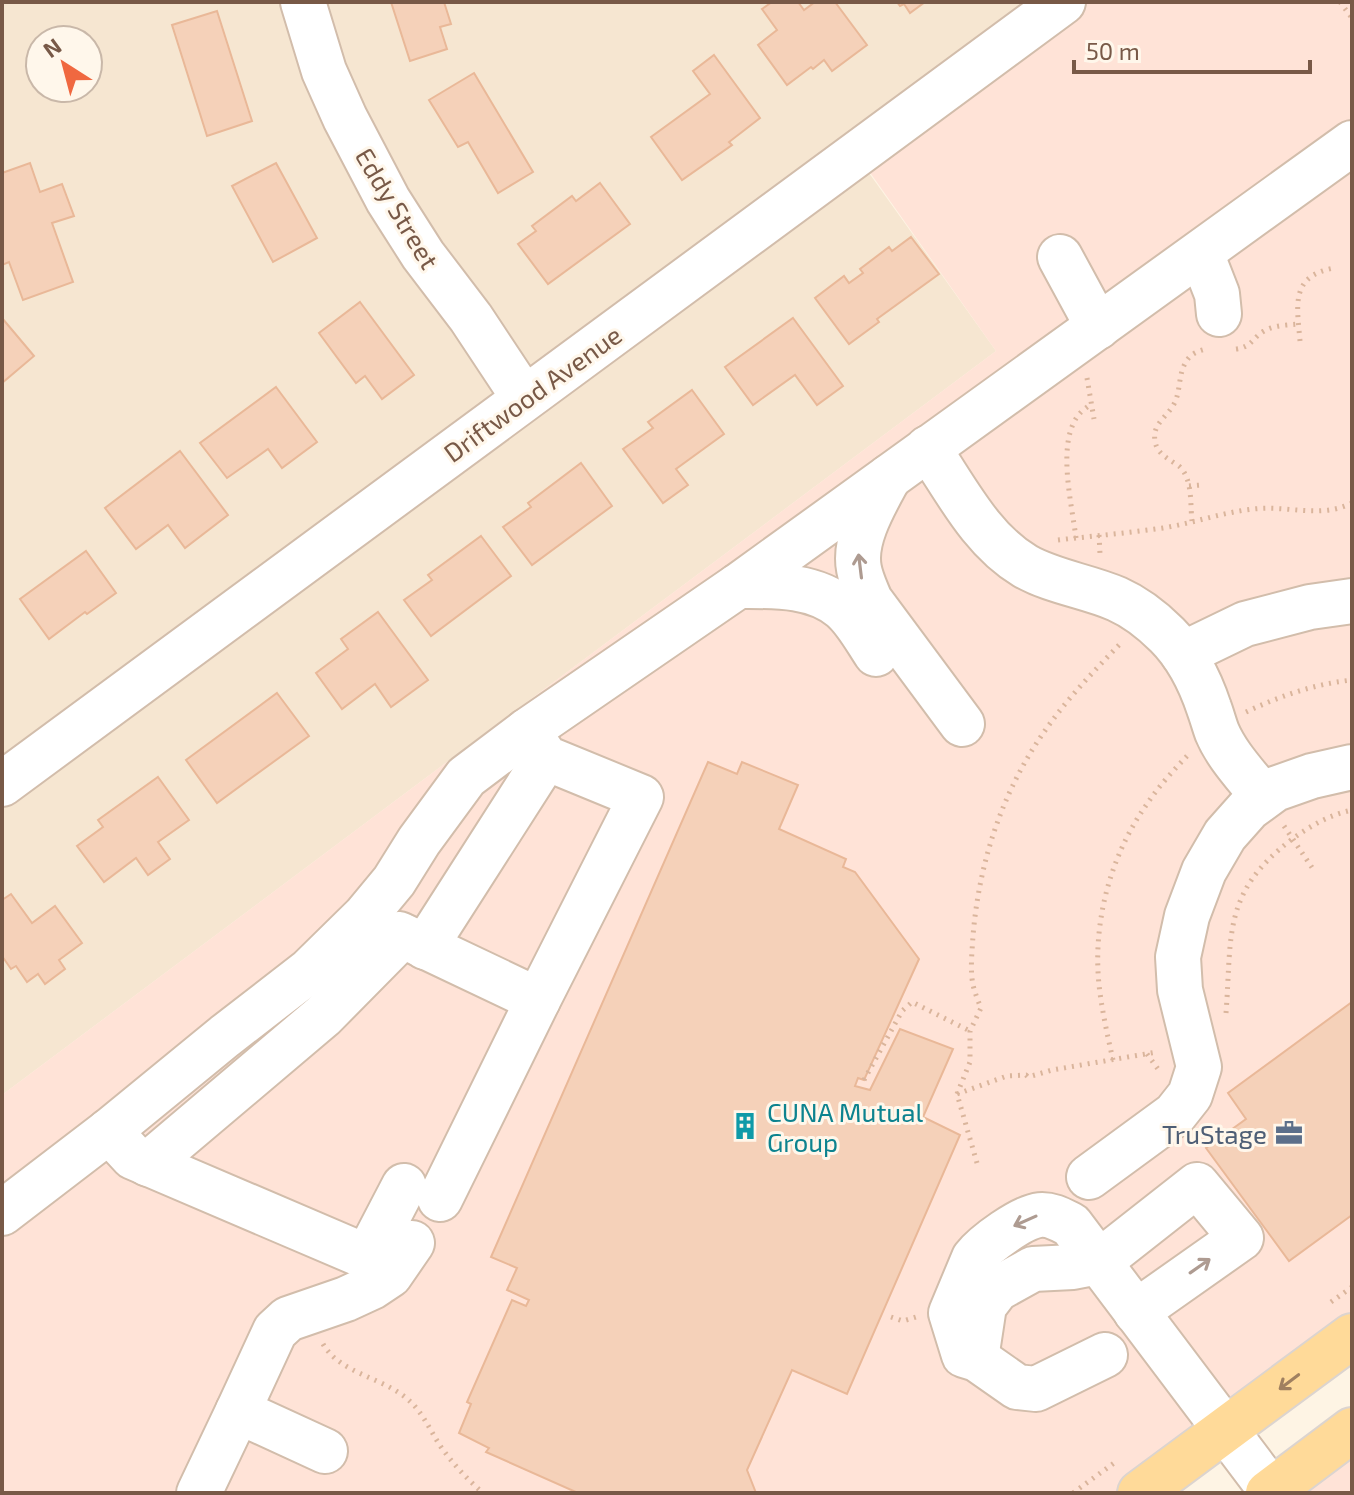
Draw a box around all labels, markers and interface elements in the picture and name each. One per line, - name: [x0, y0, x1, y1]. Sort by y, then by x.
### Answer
- north arrow: [24, 24, 104, 104]
- scale bar: [1074, 24, 1310, 74]
- text: N: [38, 32, 66, 62]
- text: 50 m: [1086, 36, 1140, 65]
- street label: Eddy Street: [350, 142, 446, 274]
- street label: Driftwood Avenue: [437, 318, 627, 468]
- one-way arrow: [853, 554, 868, 580]
- place label: CUNA Mutual Group: [767, 1096, 923, 1157]
- building icon: CUNA Mutual Group: [730, 1111, 760, 1141]
- place label: TruStage: [1162, 1118, 1267, 1149]
- office icon: TruStage: [1274, 1118, 1304, 1148]
- one-way arrow: [1013, 1214, 1037, 1229]
- one-way arrow: [1188, 1258, 1210, 1274]
- one-way arrow: [1279, 1374, 1301, 1391]

